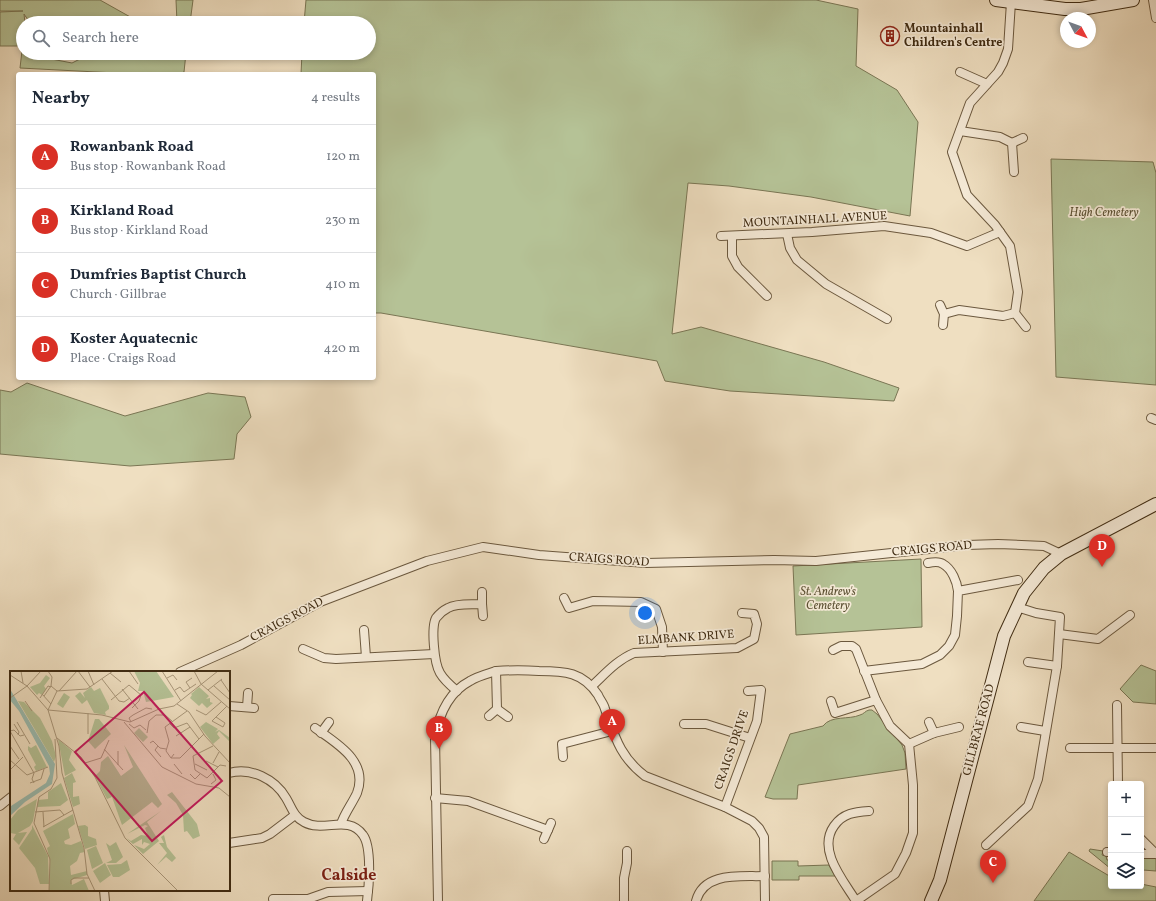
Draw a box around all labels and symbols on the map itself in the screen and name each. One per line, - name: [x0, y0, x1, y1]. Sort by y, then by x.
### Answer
- north arrow: [1060, 12, 1096, 48]
- place label: Mountainhall Children's Centre: [904, 21, 1002, 51]
- building icon: Mountainhall Children's Centre: [879, 25, 901, 47]
- park label: High Cemetery: [1069, 205, 1139, 221]
- street label: MOUNTAINHALL AVENUE: [742, 208, 888, 232]
- pin: D: [1089, 534, 1115, 567]
- street label: CRAIGS ROAD: [891, 538, 973, 560]
- street label: CRAIGS ROAD: [568, 549, 650, 571]
- park label: St. Andrew's Cemetery: [800, 584, 856, 614]
- street label: CRAIGS ROAD: [248, 594, 326, 646]
- your location: [635, 603, 655, 623]
- street label: ELMBANK DRIVE: [637, 627, 735, 649]
- inset map: [10, 671, 230, 891]
- street label: GILLBRAE ROAD: [959, 682, 999, 778]
- street label: CRAIGS DRIVE: [711, 708, 753, 792]
- pin: A: [599, 709, 625, 742]
- pin: B: [426, 716, 452, 749]
- pin: C: [980, 850, 1006, 883]
- district label: Calside: [321, 865, 377, 887]

